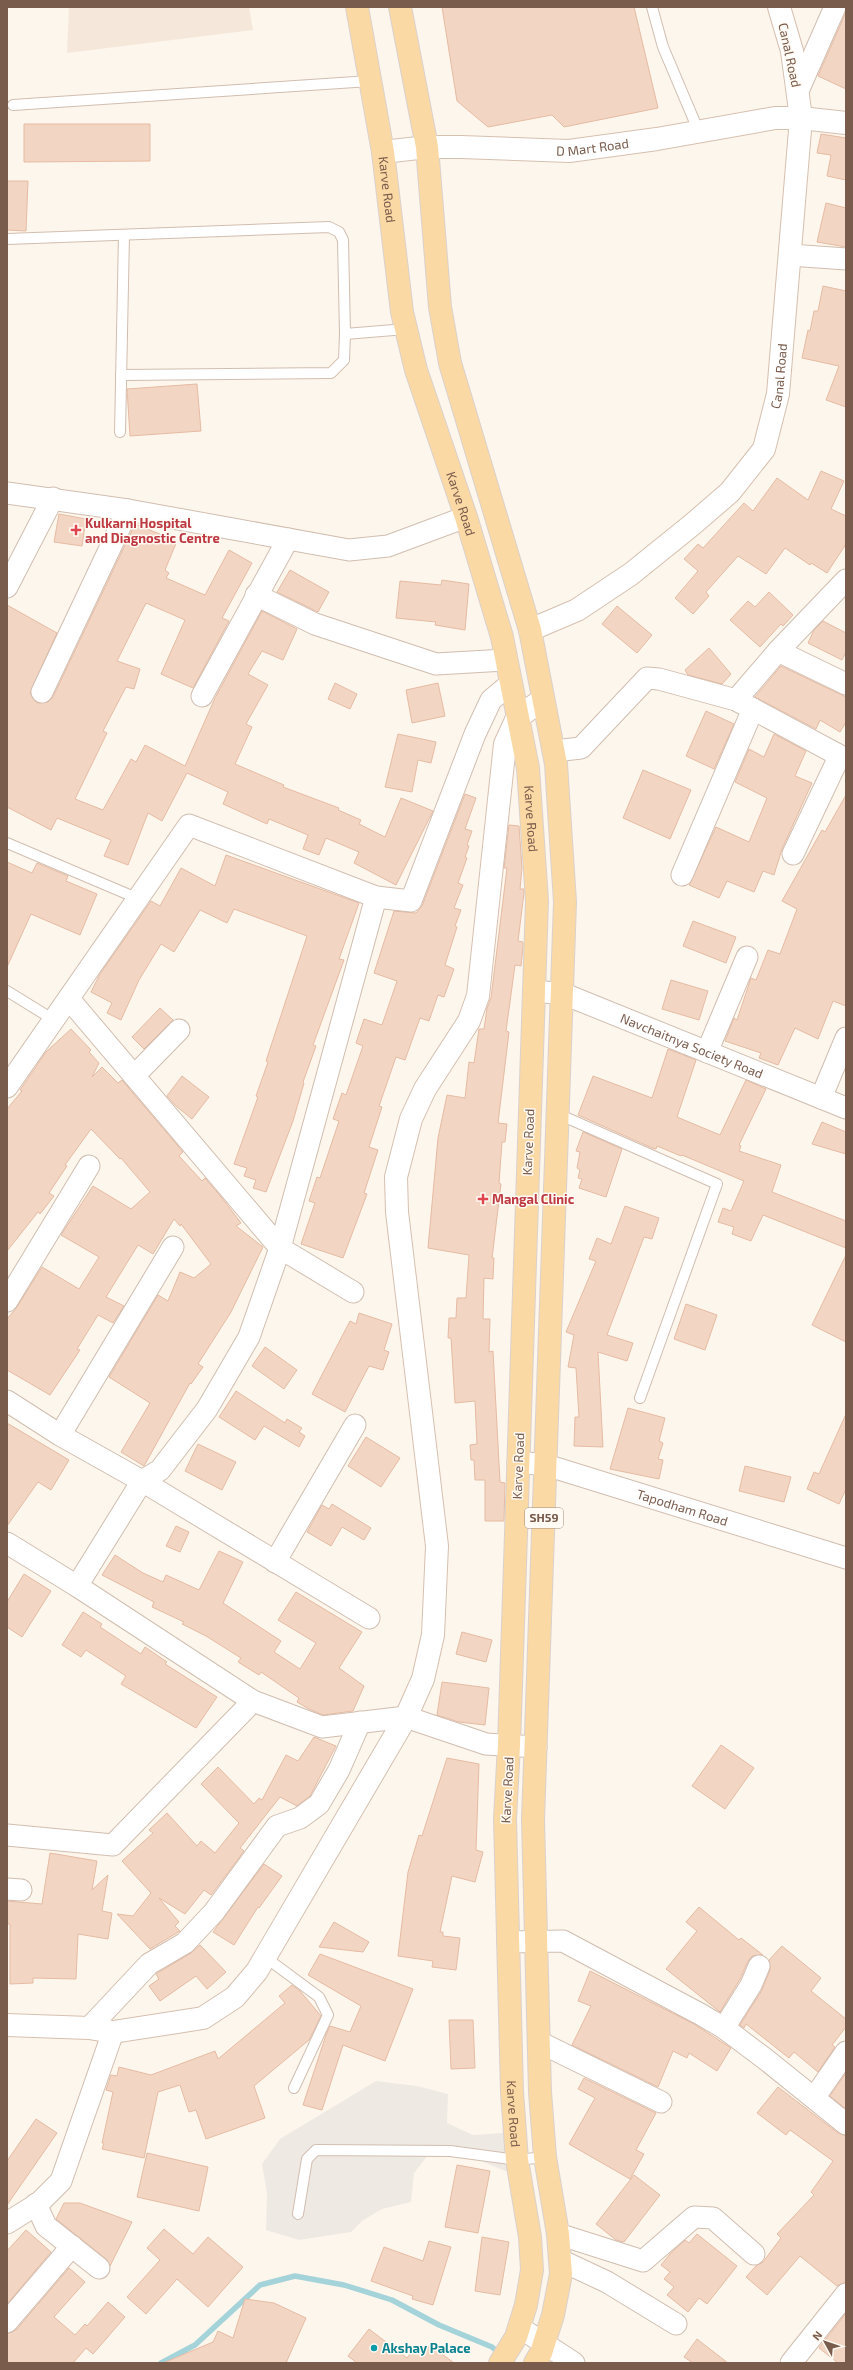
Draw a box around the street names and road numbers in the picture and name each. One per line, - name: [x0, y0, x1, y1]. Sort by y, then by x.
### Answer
- street label: Canal Road: [775, 21, 805, 89]
- street label: D Mart Road: [556, 135, 630, 159]
- street label: Karve Road: [376, 155, 399, 223]
- street label: Canal Road: [767, 343, 790, 410]
- street label: Karve Road: [443, 469, 479, 537]
- street label: Karve Road: [521, 785, 542, 852]
- street label: Navchaitnya Society Road: [618, 1010, 765, 1082]
- street label: Karve Road: [519, 1108, 537, 1176]
- street label: Karve Road: [509, 1432, 527, 1500]
- street label: Tapodham Road: [635, 1486, 730, 1529]
- road number: SH59: [525, 1508, 563, 1528]
- street label: Karve Road: [497, 1756, 517, 1824]
- street label: Karve Road: [504, 2080, 524, 2148]

